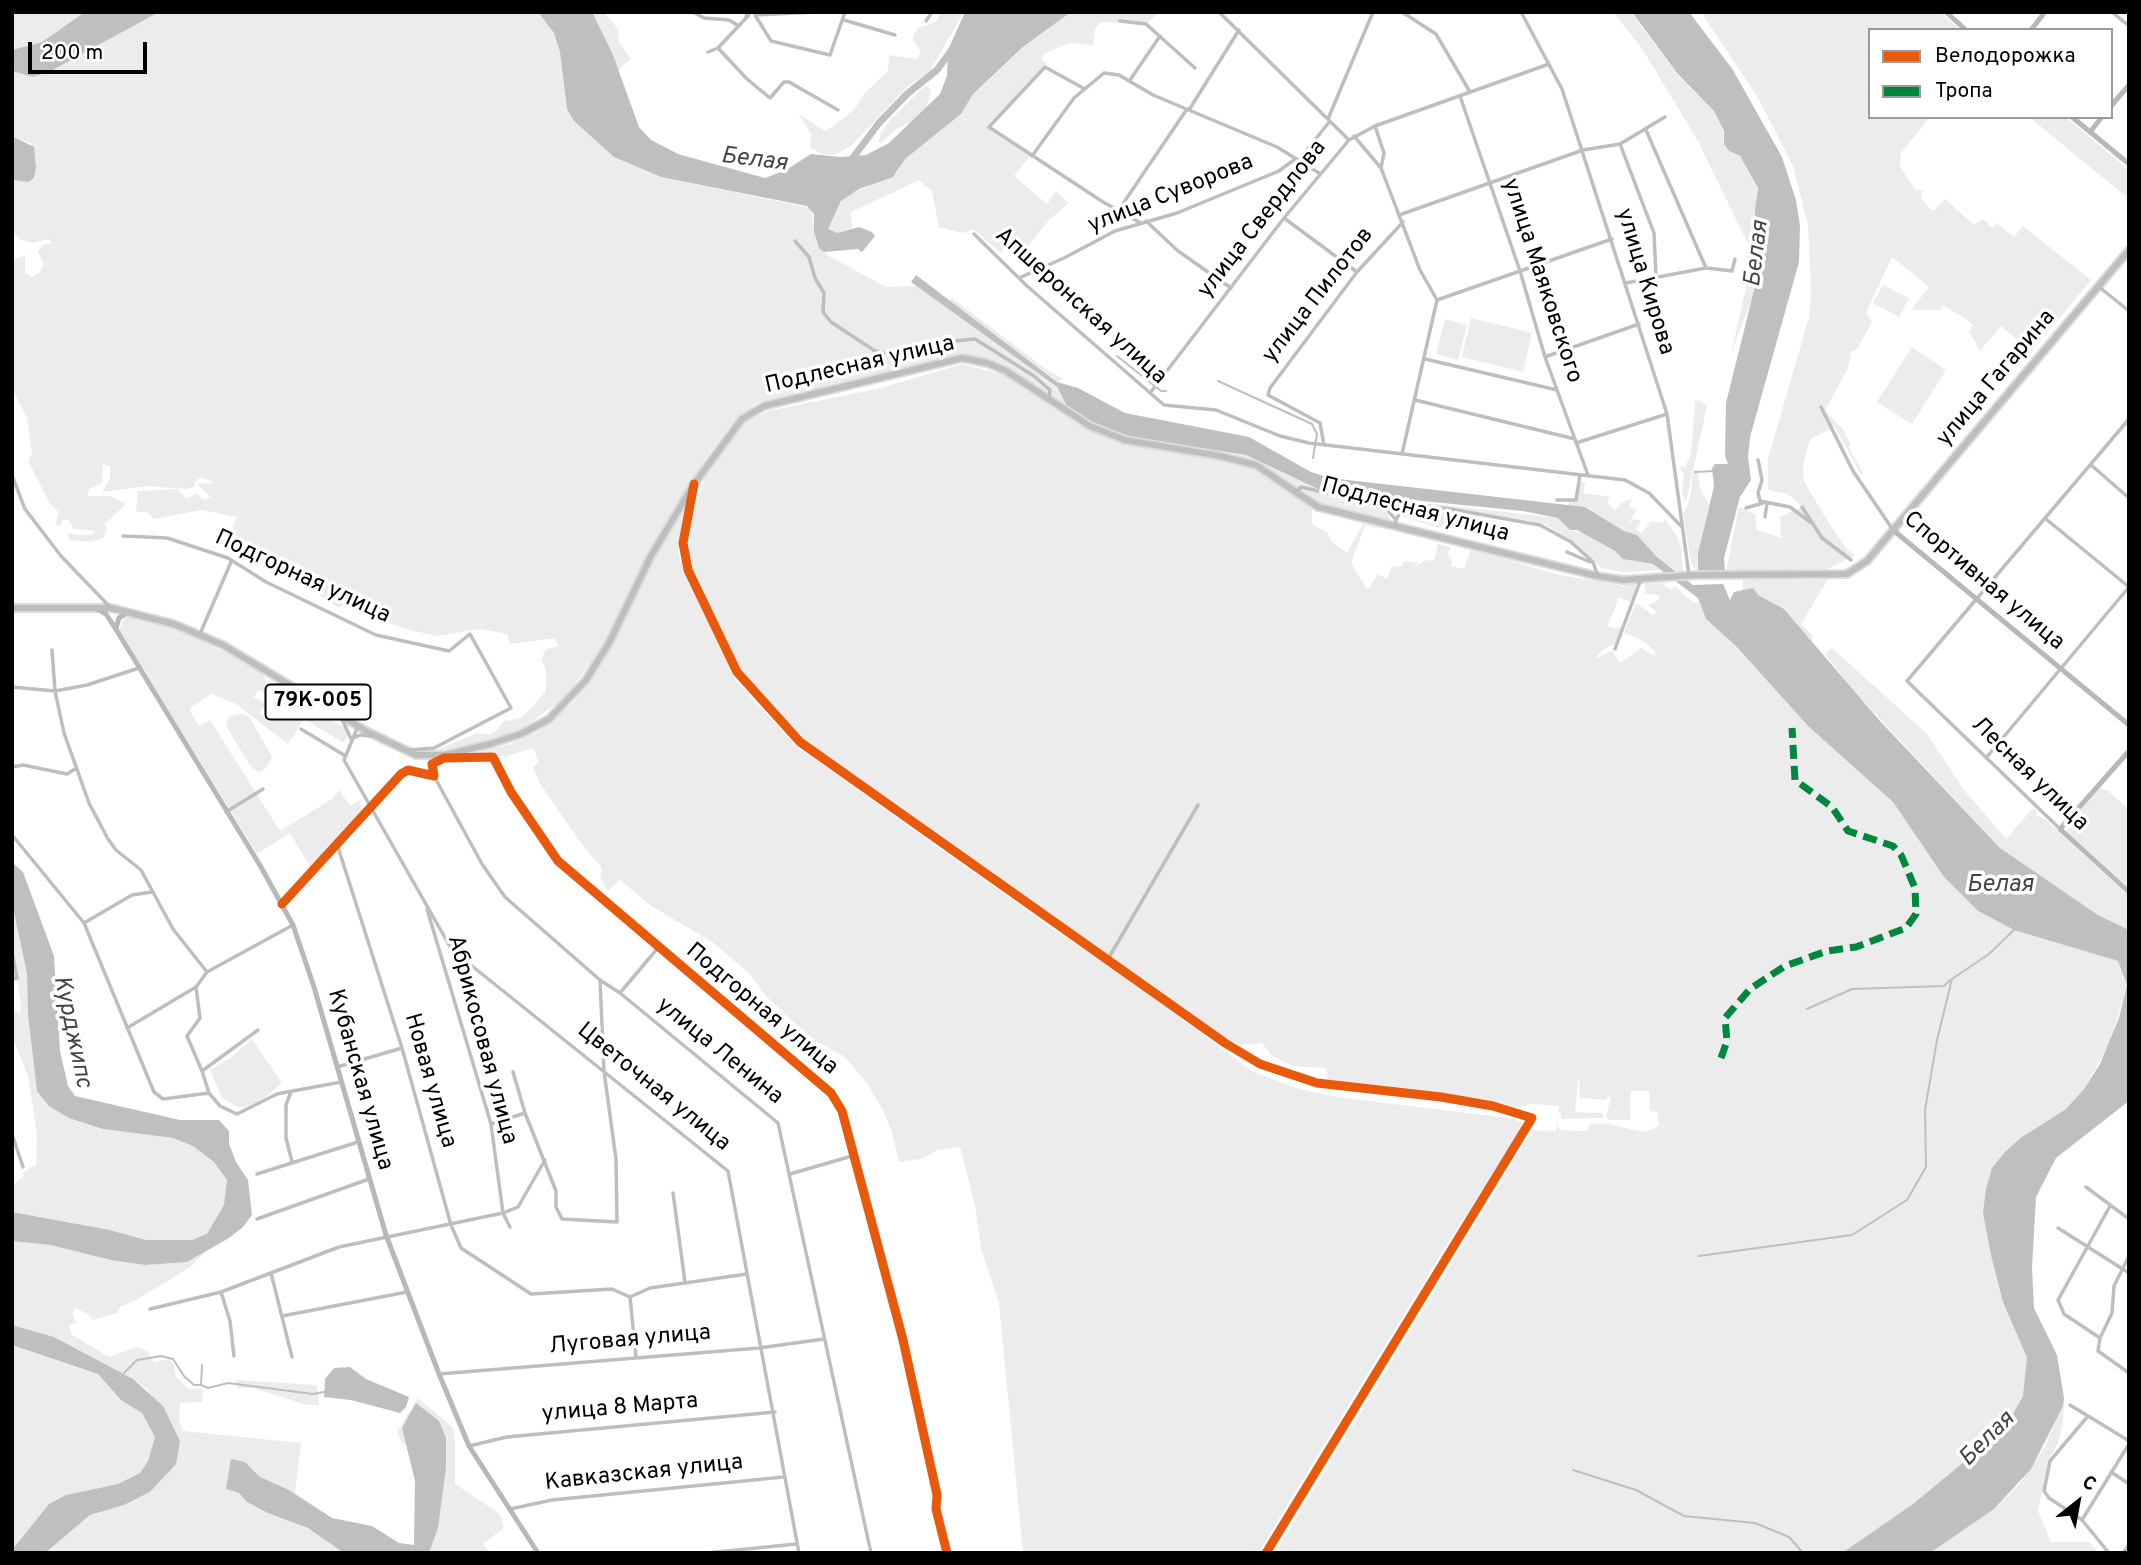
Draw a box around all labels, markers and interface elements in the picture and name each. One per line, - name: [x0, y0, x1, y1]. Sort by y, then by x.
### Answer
- scale bar: [32, 28, 150, 72]
- legend: [1868, 28, 2113, 119]
- text: 200 m: [41, 40, 103, 67]
- text: Велодорожка: [1935, 43, 2075, 70]
- text: Тропа: [1935, 78, 1993, 105]
- street label: улица Свердлова: [1193, 136, 1333, 304]
- water label: Белая: [719, 143, 789, 179]
- street label: улица Суворова: [1084, 149, 1258, 241]
- street label: улица Маяковского: [1495, 175, 1587, 387]
- street label: улица Кирова: [1609, 205, 1679, 359]
- water label: Белая: [1740, 219, 1776, 289]
- street label: Апшеронская улица: [988, 223, 1172, 391]
- street label: улица Пилотов: [1257, 223, 1381, 369]
- street label: улица Гагарина: [1932, 305, 2062, 453]
- street label: Подлесная улица: [763, 331, 957, 401]
- street label: Подлесная улица: [1318, 473, 1512, 549]
- street label: Спортивная улица: [1897, 507, 2069, 657]
- street label: Подгорная улица: [210, 525, 394, 631]
- road number: 79К-005: [266, 684, 370, 720]
- street label: Лесная улица: [1965, 712, 2093, 838]
- water label: Белая: [1967, 872, 2033, 900]
- street label: Абрикосовая улица: [440, 933, 522, 1147]
- street label: Подгорная улица: [679, 938, 843, 1082]
- water label: Курджипс: [45, 973, 97, 1091]
- street label: Кубанская улица: [320, 986, 398, 1174]
- street label: улица Ленина: [650, 992, 788, 1112]
- street label: Новая улица: [397, 1011, 461, 1151]
- street label: Цветочная улица: [571, 1018, 735, 1158]
- street label: Луговая улица: [548, 1320, 712, 1362]
- street label: улица 8 Марта: [541, 1388, 699, 1430]
- water label: Белая: [1954, 1406, 2022, 1474]
- street label: Кавказская улица: [543, 1450, 745, 1498]
- north arrow: [2043, 1467, 2113, 1537]
- text: С: [2077, 1471, 2100, 1497]

